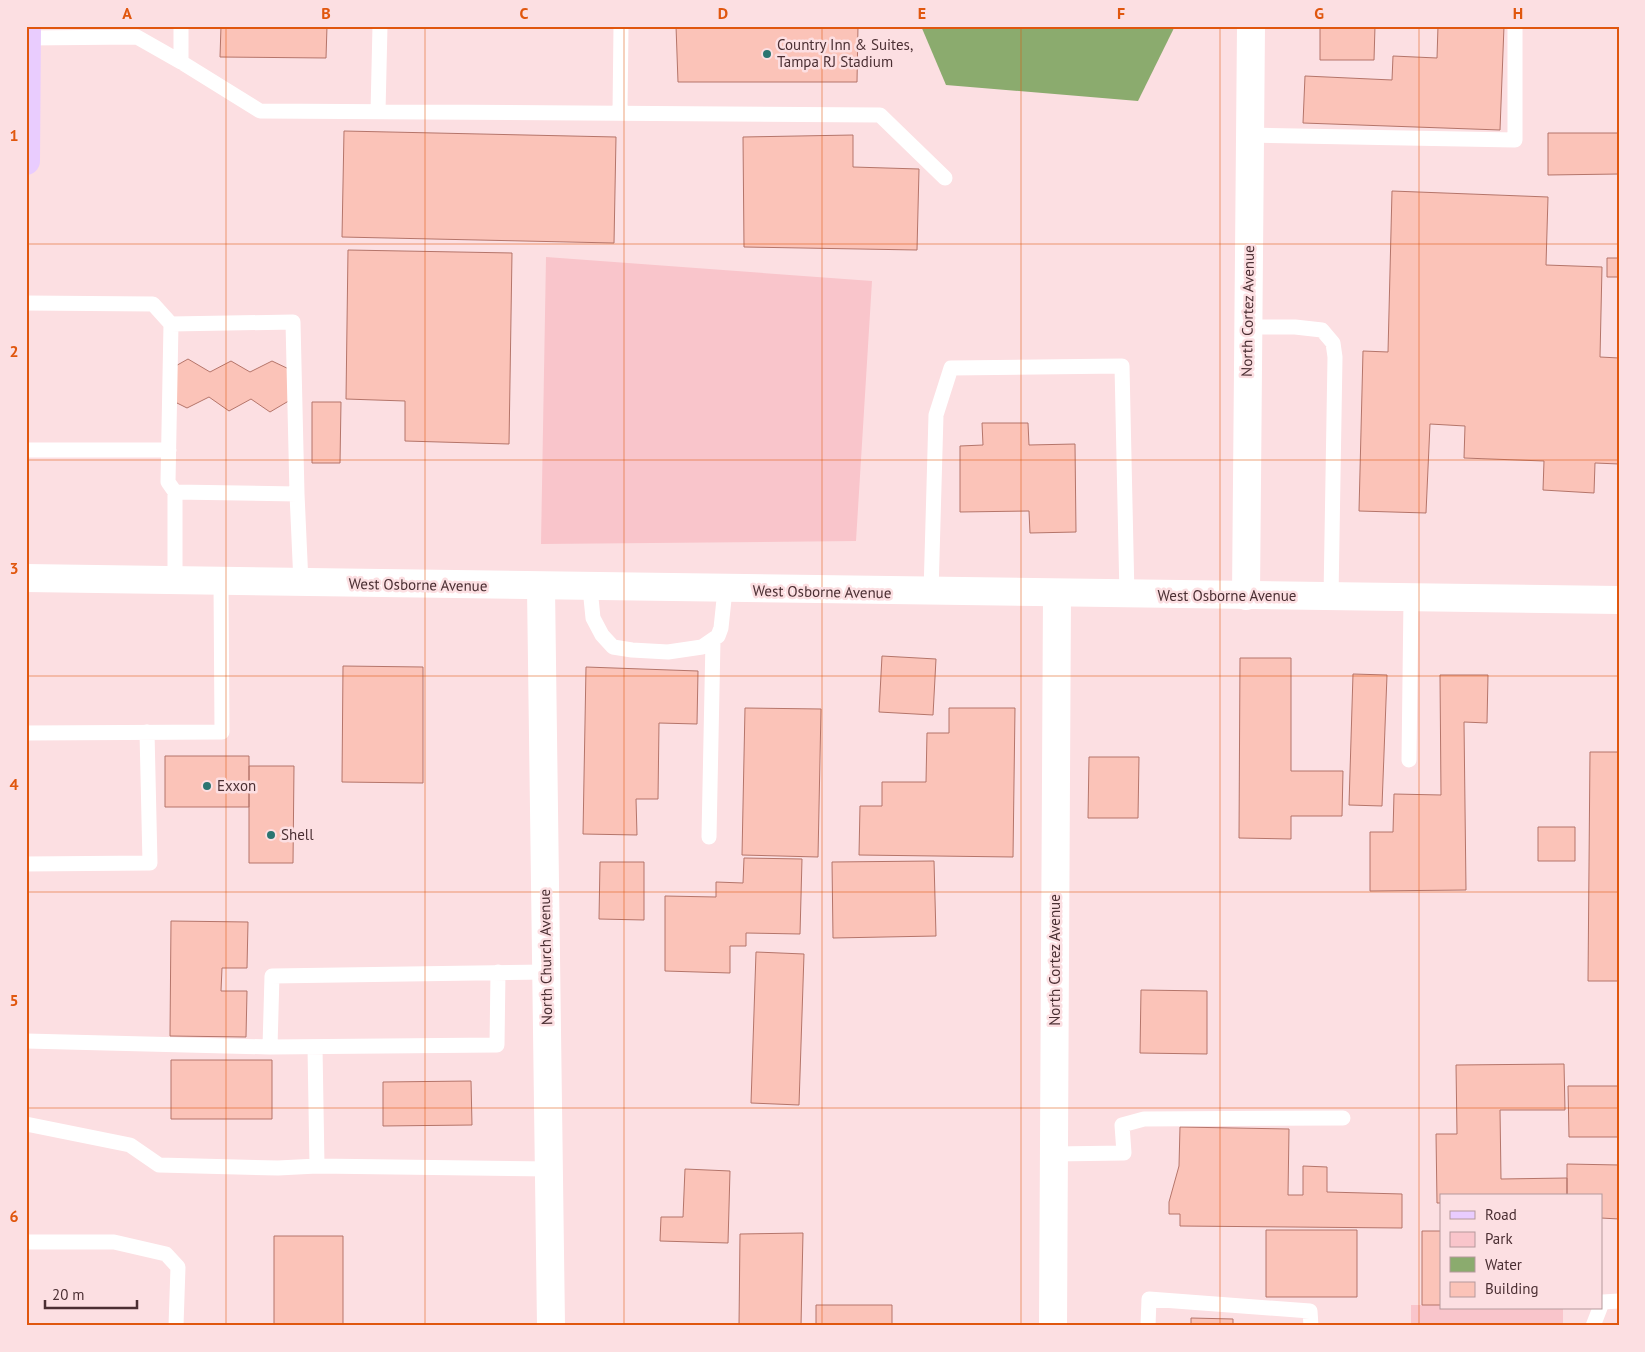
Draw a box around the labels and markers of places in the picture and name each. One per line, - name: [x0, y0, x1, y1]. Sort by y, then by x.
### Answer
- place label: Country Inn & Suites, Tampa RJ Stadium: [777, 35, 913, 71]
- marker: Country Inn & Suites, Tampa RJ Stadium: [761, 48, 773, 60]
- place label: Exxon: [217, 776, 256, 795]
- marker: Exxon: [201, 780, 213, 792]
- place label: Shell: [281, 825, 314, 844]
- marker: Shell: [265, 829, 277, 841]

